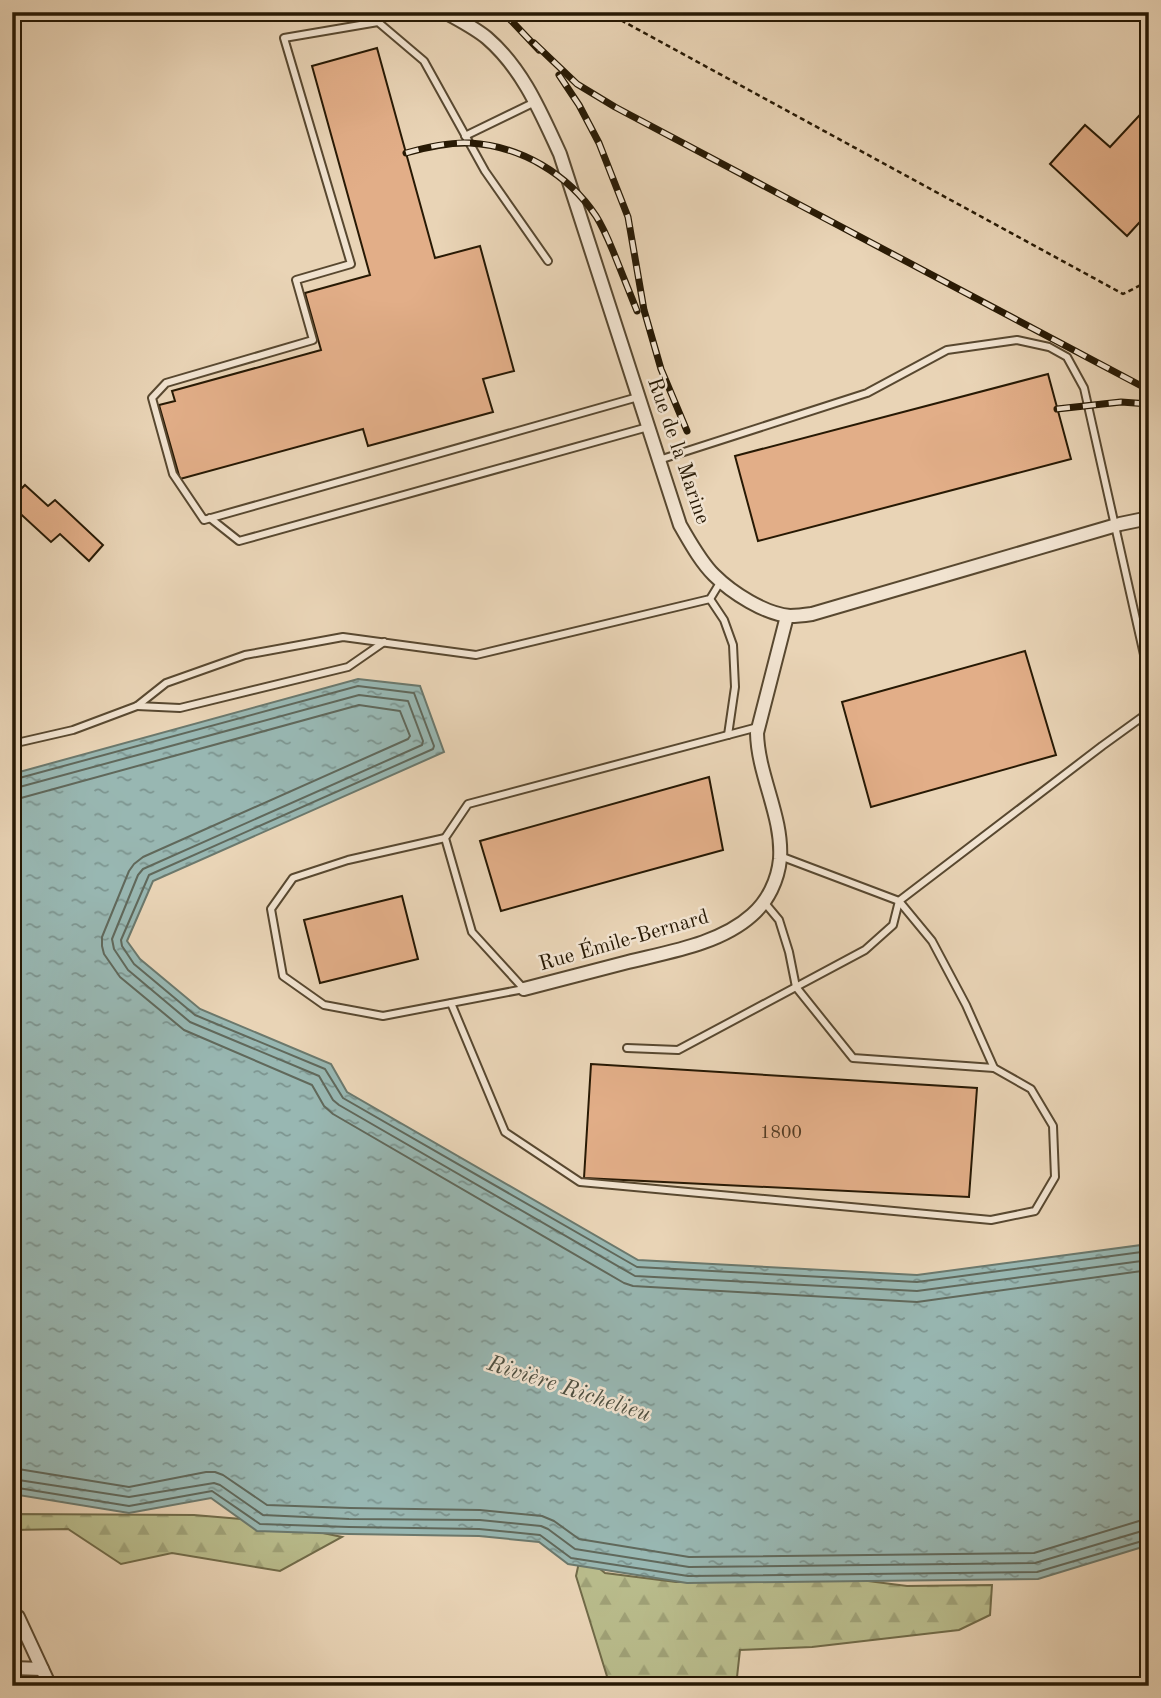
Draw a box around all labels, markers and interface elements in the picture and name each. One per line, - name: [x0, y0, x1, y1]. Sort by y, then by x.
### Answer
- street label: Rue de la Marine: [643, 375, 713, 527]
- street label: Rue Émile-Bernard: [536, 903, 711, 975]
- house number: 1800: [760, 1124, 802, 1142]
- water label: Rivière Richelieu: [484, 1351, 653, 1426]

